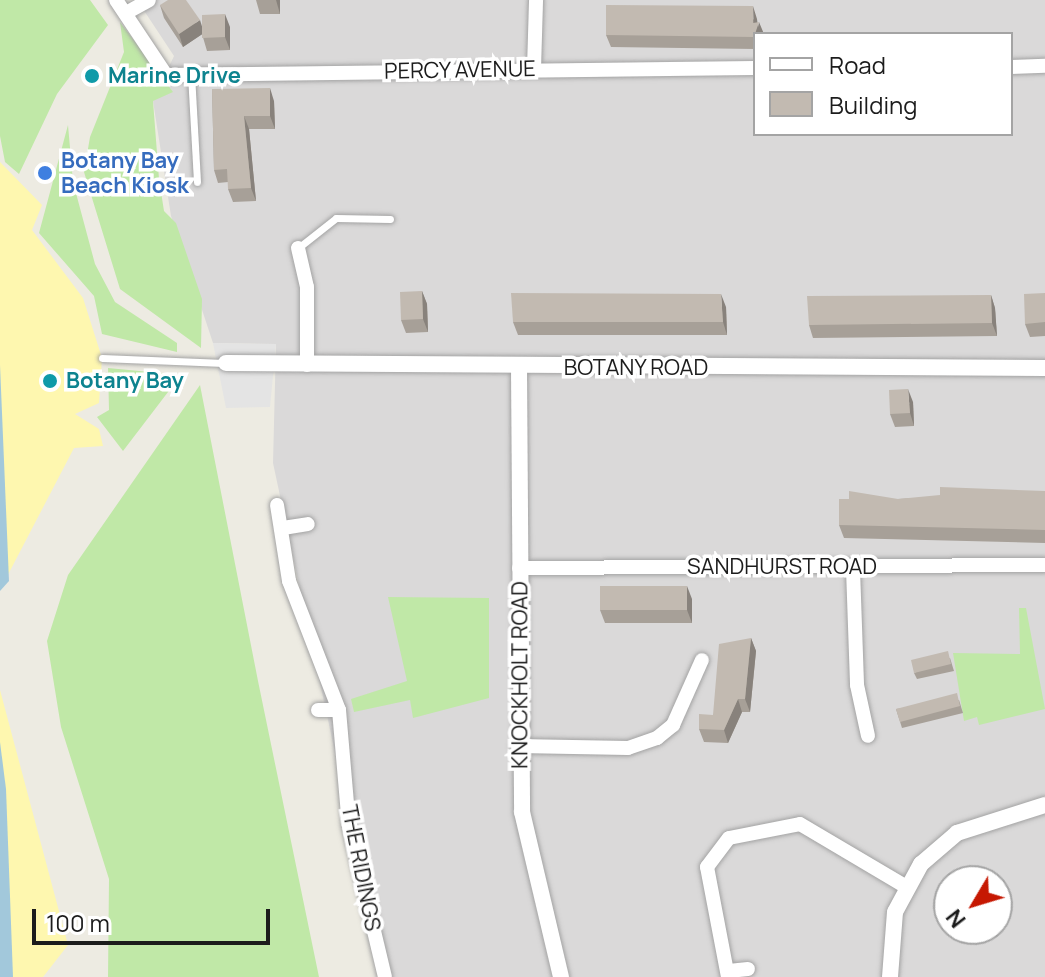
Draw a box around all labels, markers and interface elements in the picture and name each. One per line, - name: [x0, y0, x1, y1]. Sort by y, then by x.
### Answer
- legend: [753, 32, 1013, 136]
- text: Road: [829, 48, 886, 81]
- street label: PERCY AVENUE: [384, 55, 536, 85]
- place label: Marine Drive: [108, 63, 241, 89]
- marker: Marine Drive: [83, 67, 101, 85]
- text: Building: [829, 88, 917, 121]
- place label: Botany Bay Beach Kiosk: [61, 147, 189, 198]
- marker: Botany Bay Beach Kiosk: [36, 164, 54, 182]
- street label: BOTANY ROAD: [563, 355, 709, 381]
- place label: Botany Bay: [66, 368, 184, 394]
- marker: Botany Bay: [41, 372, 59, 390]
- street label: SANDHURST ROAD: [687, 554, 877, 580]
- street label: KNOCKHOLT ROAD: [507, 581, 533, 769]
- street label: THE RIDINGS: [336, 803, 386, 933]
- north arrow: [933, 865, 1013, 945]
- scale bar: [36, 893, 274, 943]
- text: N: [939, 903, 972, 934]
- text: 100 m: [46, 906, 110, 939]

